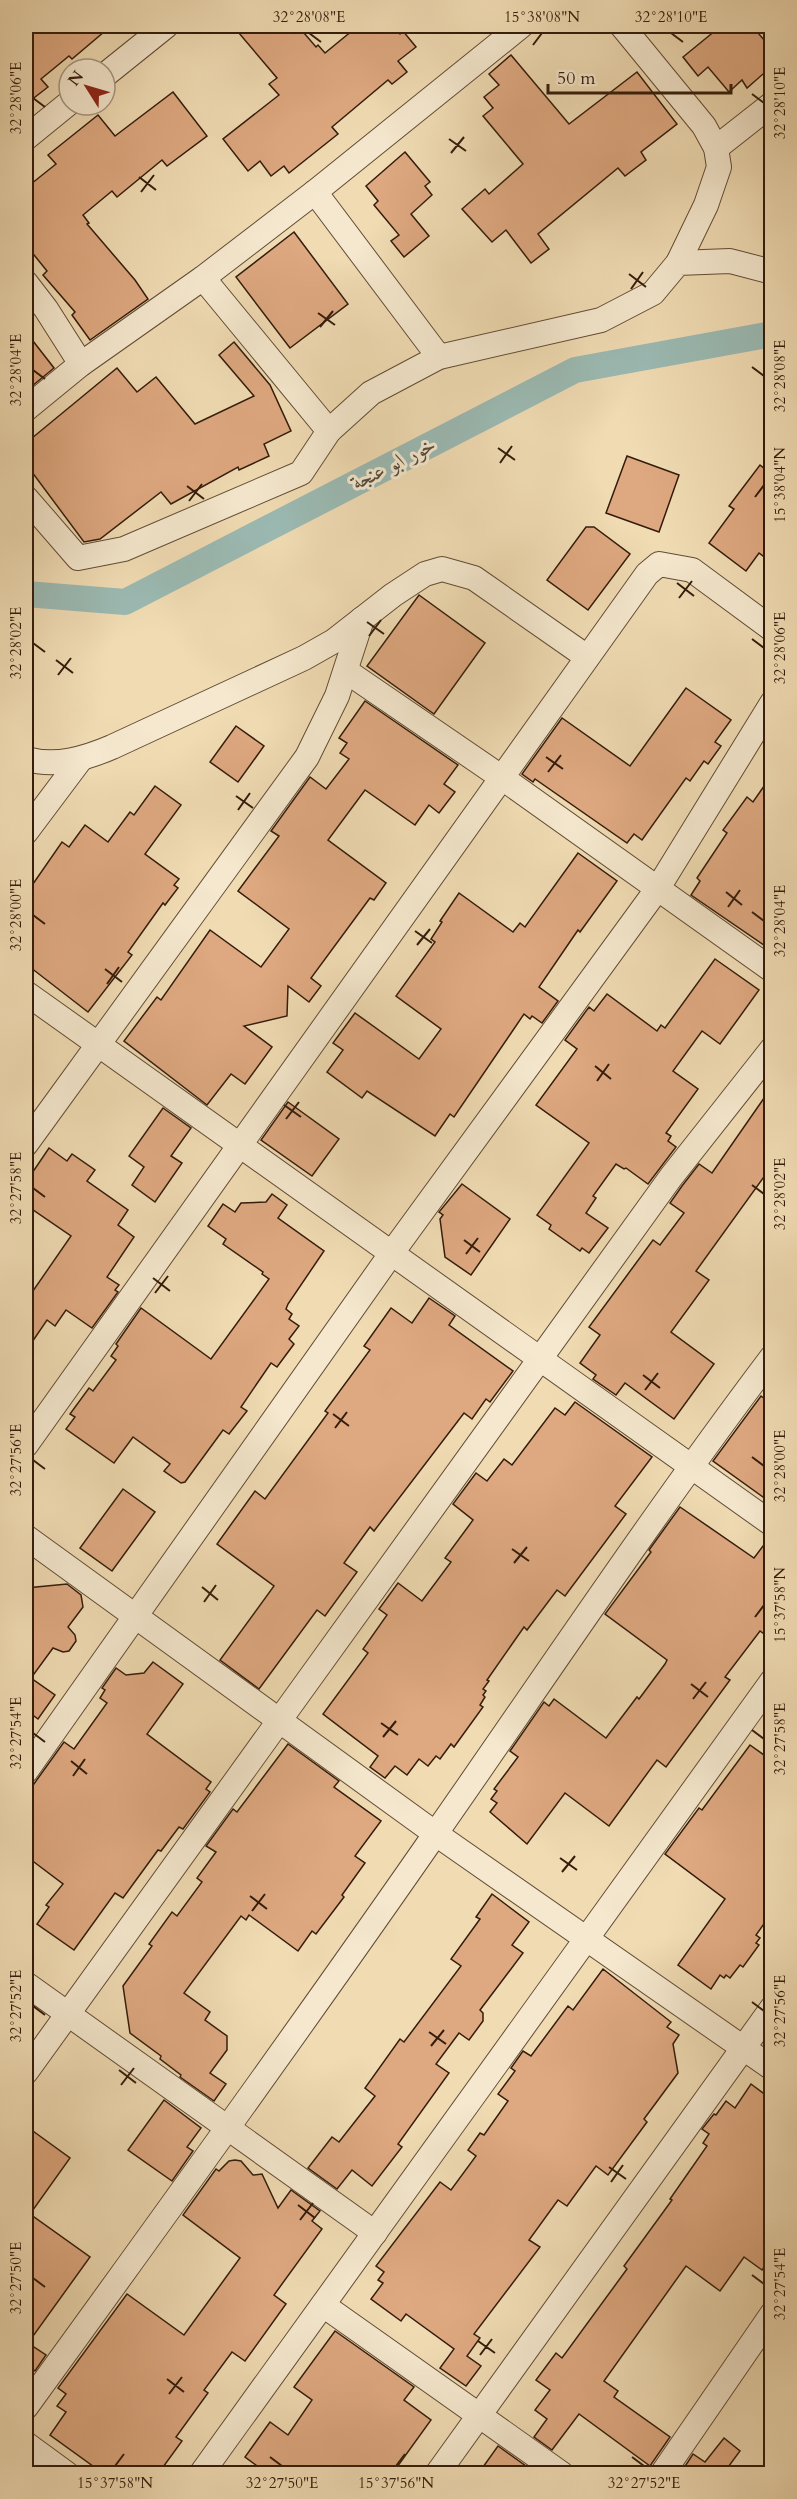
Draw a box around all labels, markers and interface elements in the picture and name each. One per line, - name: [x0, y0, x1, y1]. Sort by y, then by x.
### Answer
- text: 32°28'08"E: [273, 7, 345, 27]
- text: 15°38'08"N: [504, 7, 580, 27]
- text: 32°28'10"E: [635, 7, 707, 27]
- north arrow: [57, 57, 117, 117]
- scale bar: [548, 57, 731, 95]
- text: 32°28'06"E: [6, 62, 26, 134]
- text: N: [63, 66, 89, 91]
- text: 50 m: [557, 66, 596, 91]
- text: 32°28'10"E: [770, 67, 790, 139]
- text: 32°28'04"E: [6, 334, 26, 406]
- text: 32°28'08"E: [770, 340, 790, 412]
- water label: خور ابو عنجة: [345, 430, 441, 498]
- text: 15°38'04"N: [770, 447, 790, 523]
- text: 32°28'02"E: [6, 607, 26, 679]
- text: 32°28'06"E: [770, 612, 790, 684]
- text: 32°28'00"E: [6, 879, 26, 951]
- text: 32°28'04"E: [770, 885, 790, 957]
- text: 32°27'58"E: [6, 1152, 26, 1224]
- text: 32°28'02"E: [770, 1158, 790, 1230]
- text: 32°27'56"E: [6, 1424, 26, 1496]
- text: 32°28'00"E: [770, 1430, 790, 1502]
- text: 15°37'58"N: [770, 1567, 790, 1643]
- text: 32°27'54"E: [6, 1697, 26, 1769]
- text: 32°27'58"E: [770, 1703, 790, 1775]
- text: 32°27'52"E: [6, 1970, 26, 2042]
- text: 32°27'56"E: [770, 1975, 790, 2047]
- text: 32°27'50"E: [6, 2242, 26, 2314]
- text: 32°27'54"E: [770, 2248, 790, 2320]
- text: 15°37'58"N: [77, 2473, 153, 2493]
- text: 32°27'50"E: [246, 2473, 318, 2493]
- text: 15°37'56"N: [358, 2473, 434, 2493]
- text: 32°27'52"E: [608, 2473, 680, 2493]

